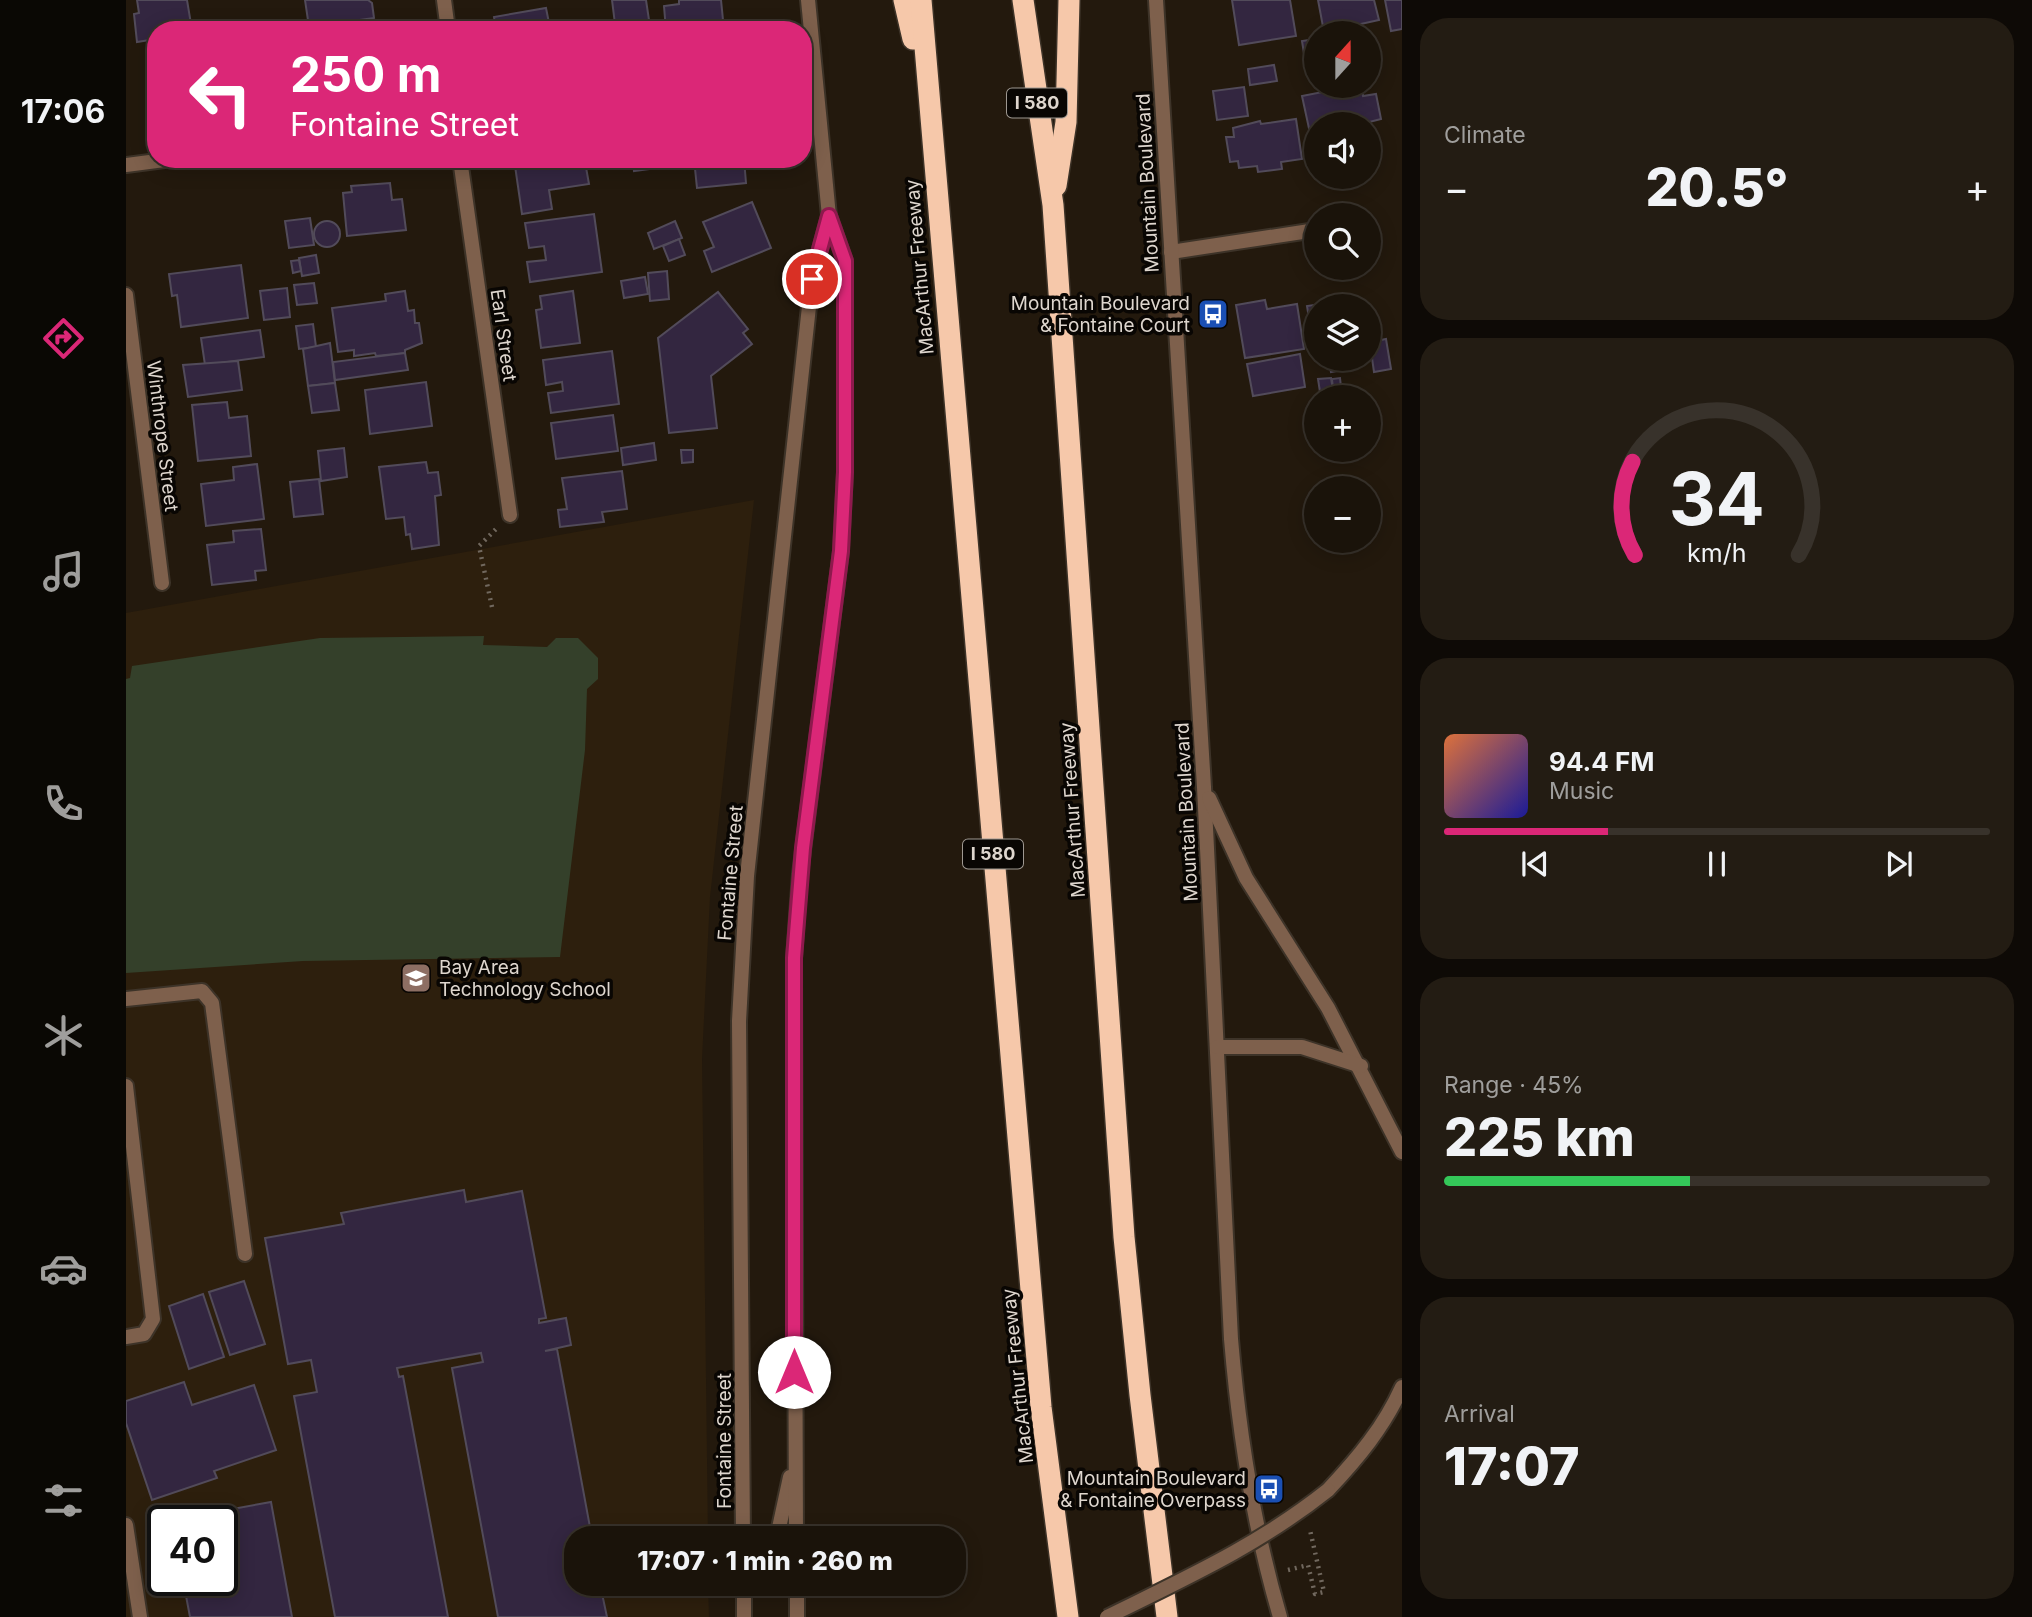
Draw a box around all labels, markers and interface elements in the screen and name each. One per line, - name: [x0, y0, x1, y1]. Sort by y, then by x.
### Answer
- north arrow: [1304, 21, 1381, 98]
- map controls: [1304, 21, 1381, 553]
- text: 250 m: [290, 45, 442, 104]
- icon: left: [175, 49, 266, 140]
- road number: I 580: [1007, 88, 1067, 118]
- text: 17:06: [21, 92, 105, 131]
- street label: Mountain Boulevard: [1131, 93, 1164, 273]
- text: Fontaine Street: [290, 105, 519, 144]
- button: sound: [1304, 112, 1381, 189]
- text: Climate: [1444, 121, 1526, 149]
- text: 20.5°: [1645, 156, 1789, 219]
- text: −: [1444, 165, 1469, 211]
- text: +: [1965, 165, 1990, 211]
- street label: MacArthur Freeway: [900, 178, 939, 355]
- button: search: [1304, 203, 1381, 280]
- pin: [782, 249, 842, 309]
- icon: arrive: [793, 260, 831, 298]
- street label: Earl Street: [486, 287, 521, 383]
- place label: Mountain Boulevard & Fontaine Court: [1011, 292, 1190, 337]
- button: layers: [1304, 294, 1381, 371]
- bus stop icon: Mountain Boulevard & Fontaine Court: [1196, 297, 1230, 331]
- icon: directions: [39, 314, 88, 363]
- street label: Winthrope Street: [142, 359, 183, 513]
- button: +: [1304, 385, 1381, 462]
- text: 34: [1669, 454, 1765, 543]
- button: −: [1304, 476, 1381, 553]
- text: km/h: [1687, 537, 1747, 567]
- icon: music: [39, 547, 88, 596]
- street label: MacArthur Freeway: [1055, 721, 1090, 898]
- street label: Mountain Boulevard: [1170, 722, 1203, 902]
- text: 94.4 FM: [1549, 746, 1655, 777]
- text: Music: [1549, 777, 1614, 805]
- icon: phone: [39, 779, 88, 828]
- street label: Fontaine Street: [713, 804, 748, 942]
- road number: I 580: [963, 840, 1023, 868]
- icon: previous: [1516, 845, 1554, 883]
- icon: pause: [1698, 845, 1736, 883]
- icon: next: [1880, 845, 1918, 883]
- place label: Bay Area Technology School: [439, 956, 611, 1001]
- school or university icon: Bay Area Technology School: [399, 961, 433, 995]
- icon: climate: [39, 1011, 88, 1060]
- text: Range · 45%: [1444, 1071, 1584, 1099]
- text: 225 km: [1444, 1106, 1635, 1169]
- icon: car: [39, 1244, 88, 1293]
- street label: MacArthur Freeway: [997, 1287, 1038, 1465]
- position arrow: [757, 1335, 831, 1409]
- street label: Fontaine Street: [713, 1373, 736, 1509]
- text: Arrival: [1444, 1400, 1515, 1428]
- text: 17:07: [1444, 1435, 1580, 1498]
- place label: Mountain Boulevard & Fontaine Overpass: [1060, 1467, 1246, 1512]
- bus stop icon: Mountain Boulevard & Fontaine Overpass: [1252, 1472, 1286, 1506]
- icon: filters: [39, 1476, 88, 1525]
- speed limit sign: 40: [147, 1505, 238, 1596]
- text: 17:07 · 1 min · 260 m: [637, 1545, 893, 1576]

